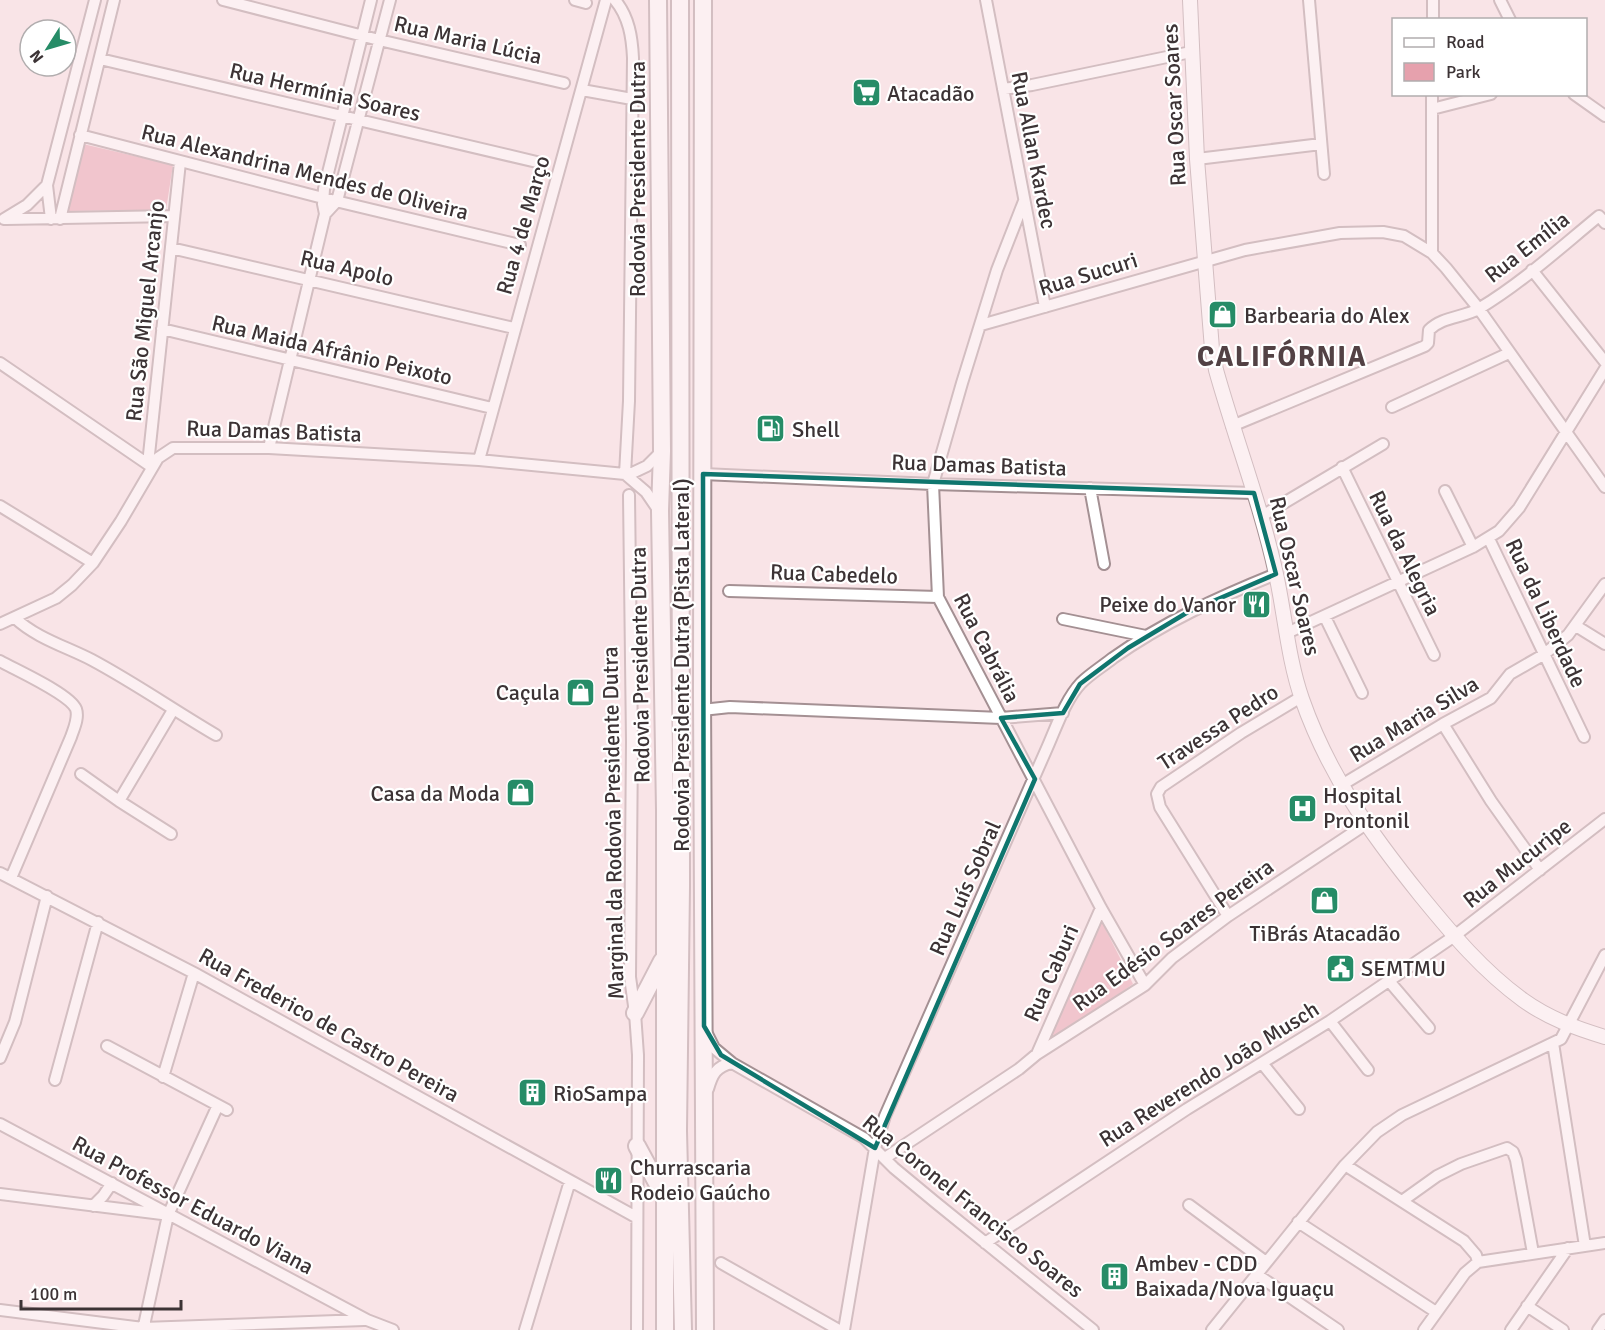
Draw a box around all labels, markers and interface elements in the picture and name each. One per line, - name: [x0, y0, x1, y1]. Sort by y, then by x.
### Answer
- street label: Rua Maria Lúcia: [392, 10, 544, 70]
- north arrow: [18, 18, 78, 78]
- legend: [1392, 18, 1587, 96]
- street label: Rua Oscar Soares: [1156, 23, 1192, 187]
- text: Road: [1446, 31, 1485, 53]
- text: N: [25, 46, 48, 67]
- street label: Rua Hermínia Soares: [227, 57, 423, 127]
- street label: Rodovia Presidente Dutra: [624, 61, 651, 297]
- text: Park: [1446, 61, 1481, 83]
- street label: Rua Allan Kardec: [1005, 69, 1063, 231]
- supermarket icon: Atacadão: [850, 77, 882, 109]
- place label: Atacadão: [887, 80, 974, 107]
- street label: Rua Alexandrina Mendes de Oliveira: [139, 118, 471, 226]
- street label: Rua 4 de Março: [490, 152, 556, 298]
- street label: Rua São Miguel Arcanjo: [120, 199, 170, 423]
- street label: Rua Emília: [1479, 206, 1575, 288]
- street label: Rua Apolo: [298, 244, 396, 292]
- street label: Rua Sucuri: [1035, 246, 1141, 302]
- shop icon: Barbearia do Alex: [1207, 299, 1239, 331]
- place label: Barbearia do Alex: [1244, 302, 1409, 329]
- street label: Rua Maida Afrânio Peixoto: [209, 309, 455, 391]
- district label: CALIFÓRNIA: [1197, 338, 1367, 374]
- fuel station icon: Shell: [755, 413, 787, 445]
- street label: Rua Damas Batista: [186, 414, 362, 448]
- place label: Shell: [792, 416, 840, 443]
- street label: Rua Damas Batista: [891, 448, 1067, 482]
- street label: Rodovia Presidente Dutra (Pista Lateral): [668, 478, 695, 852]
- street label: Rua da Alegria: [1363, 486, 1447, 620]
- street label: Rua Oscar Soares: [1264, 494, 1326, 658]
- street label: Rua da Liberdade: [1500, 534, 1592, 692]
- street label: Rodovia Presidente Dutra: [624, 547, 656, 783]
- street label: Rua Cabedelo: [770, 558, 898, 590]
- restaurant icon: Peixe do Vanor: [1241, 588, 1273, 620]
- street label: Rua Cabrália: [948, 589, 1026, 707]
- place label: Peixe do Vanor: [1099, 591, 1236, 618]
- street label: Marginal da Rodovia Presidente Dutra: [596, 646, 630, 1000]
- street label: Rua Maria Silva: [1345, 670, 1483, 768]
- shop icon: Caçula: [565, 676, 597, 708]
- street label: Travessa Pedro: [1153, 678, 1283, 776]
- place label: Caçula: [496, 679, 560, 706]
- shop icon: Casa da Moda: [505, 777, 537, 809]
- place label: Casa da Moda: [370, 780, 500, 807]
- place label: Hospital Prontonil: [1323, 782, 1410, 834]
- hospital icon: Hospital Prontonil: [1286, 792, 1318, 824]
- street label: Rua Mucuripe: [1457, 812, 1577, 914]
- street label: Rua Luís Sobral: [923, 816, 1007, 960]
- street label: Rua Edésio Soares Pereira: [1067, 853, 1279, 1017]
- shop icon: TiBrás Atacadão: [1309, 885, 1341, 917]
- street label: Rua Caburi: [1018, 920, 1084, 1026]
- place label: TiBrás Atacadão: [1250, 920, 1400, 947]
- street label: Rua Frederico de Castro Pereira: [194, 942, 464, 1108]
- public building icon: SEMTMU: [1324, 952, 1356, 984]
- place label: SEMTMU: [1361, 955, 1446, 982]
- street label: Rua Reverendo João Musch: [1094, 995, 1324, 1153]
- building icon: RioSampa: [516, 1077, 548, 1109]
- place label: RioSampa: [553, 1080, 647, 1107]
- street label: Rua Coronel Francisco Soares: [857, 1108, 1089, 1304]
- street label: Rua Professor Eduardo Viana: [68, 1130, 318, 1280]
- place label: Churrascaria Rodeio Gaúcho: [630, 1154, 770, 1206]
- restaurant icon: Churrascaria Rodeio Gaúcho: [593, 1164, 625, 1196]
- place label: Ambev - CDD Baixada/Nova Iguaçu: [1135, 1250, 1334, 1302]
- building icon: Ambev - CDD Baixada/Nova Iguaçu: [1098, 1260, 1130, 1292]
- scale bar: [21, 1273, 182, 1311]
- text: 100 m: [30, 1283, 77, 1305]

